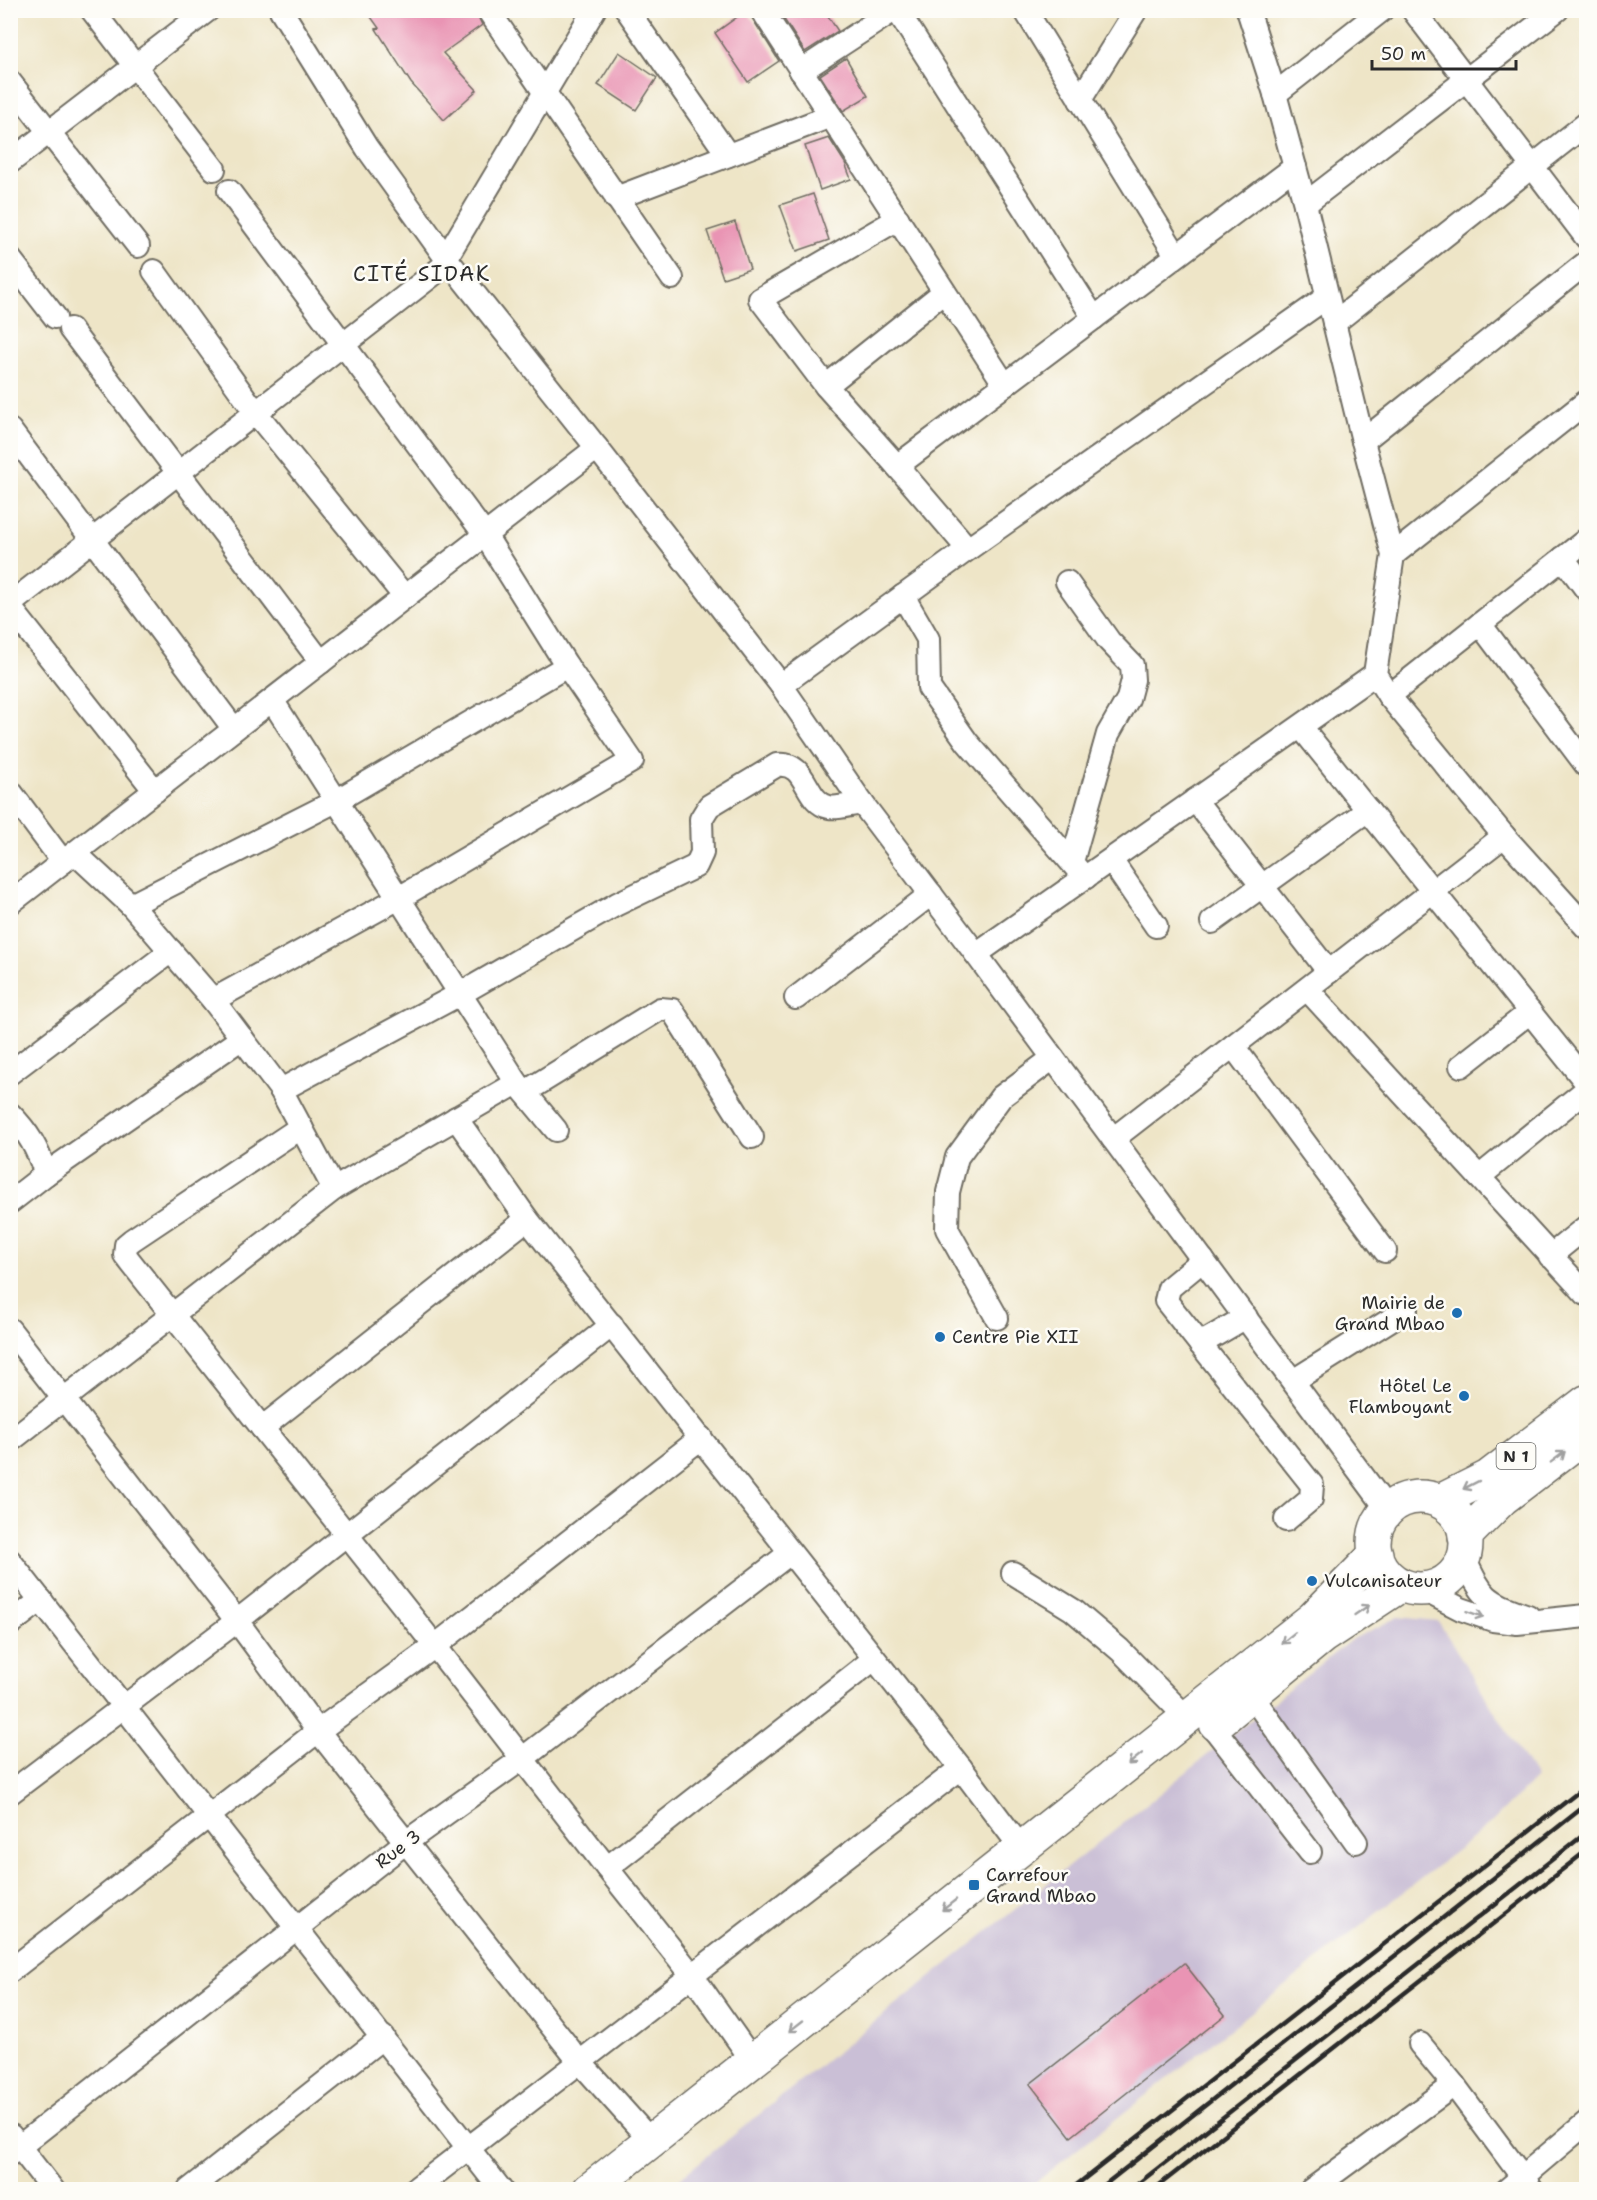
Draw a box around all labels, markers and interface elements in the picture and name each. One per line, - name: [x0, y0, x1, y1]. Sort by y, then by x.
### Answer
- scale bar: [1372, 33, 1516, 71]
- text: 50 m: [1381, 42, 1426, 66]
- district label: CITÉ SIDAK: [353, 259, 491, 288]
- place label: Mairie de Grand Mbao: [1335, 1291, 1445, 1336]
- marker: Mairie de Grand Mbao: [1450, 1306, 1464, 1320]
- place label: Centre Pie XII: [952, 1325, 1079, 1349]
- marker: Centre Pie XII: [933, 1330, 947, 1344]
- place label: Hôtel Le Flamboyant: [1349, 1374, 1452, 1419]
- marker: Hôtel Le Flamboyant: [1457, 1389, 1471, 1403]
- road number: N 1: [1496, 1443, 1536, 1469]
- one-way arrow: [1549, 1451, 1565, 1463]
- one-way arrow: [1463, 1480, 1481, 1491]
- place label: Vulcanisateur: [1324, 1569, 1442, 1593]
- marker: Vulcanisateur: [1305, 1574, 1319, 1588]
- one-way arrow: [1353, 1604, 1370, 1616]
- one-way arrow: [1465, 1609, 1484, 1620]
- one-way arrow: [1280, 1631, 1296, 1644]
- one-way arrow: [1128, 1753, 1144, 1766]
- street label: Rue 3: [370, 1824, 426, 1874]
- place label: Carrefour Grand Mbao: [986, 1863, 1096, 1908]
- marker: Carrefour Grand Mbao: [967, 1878, 981, 1892]
- one-way arrow: [941, 1898, 957, 1911]
- one-way arrow: [788, 2020, 804, 2033]

